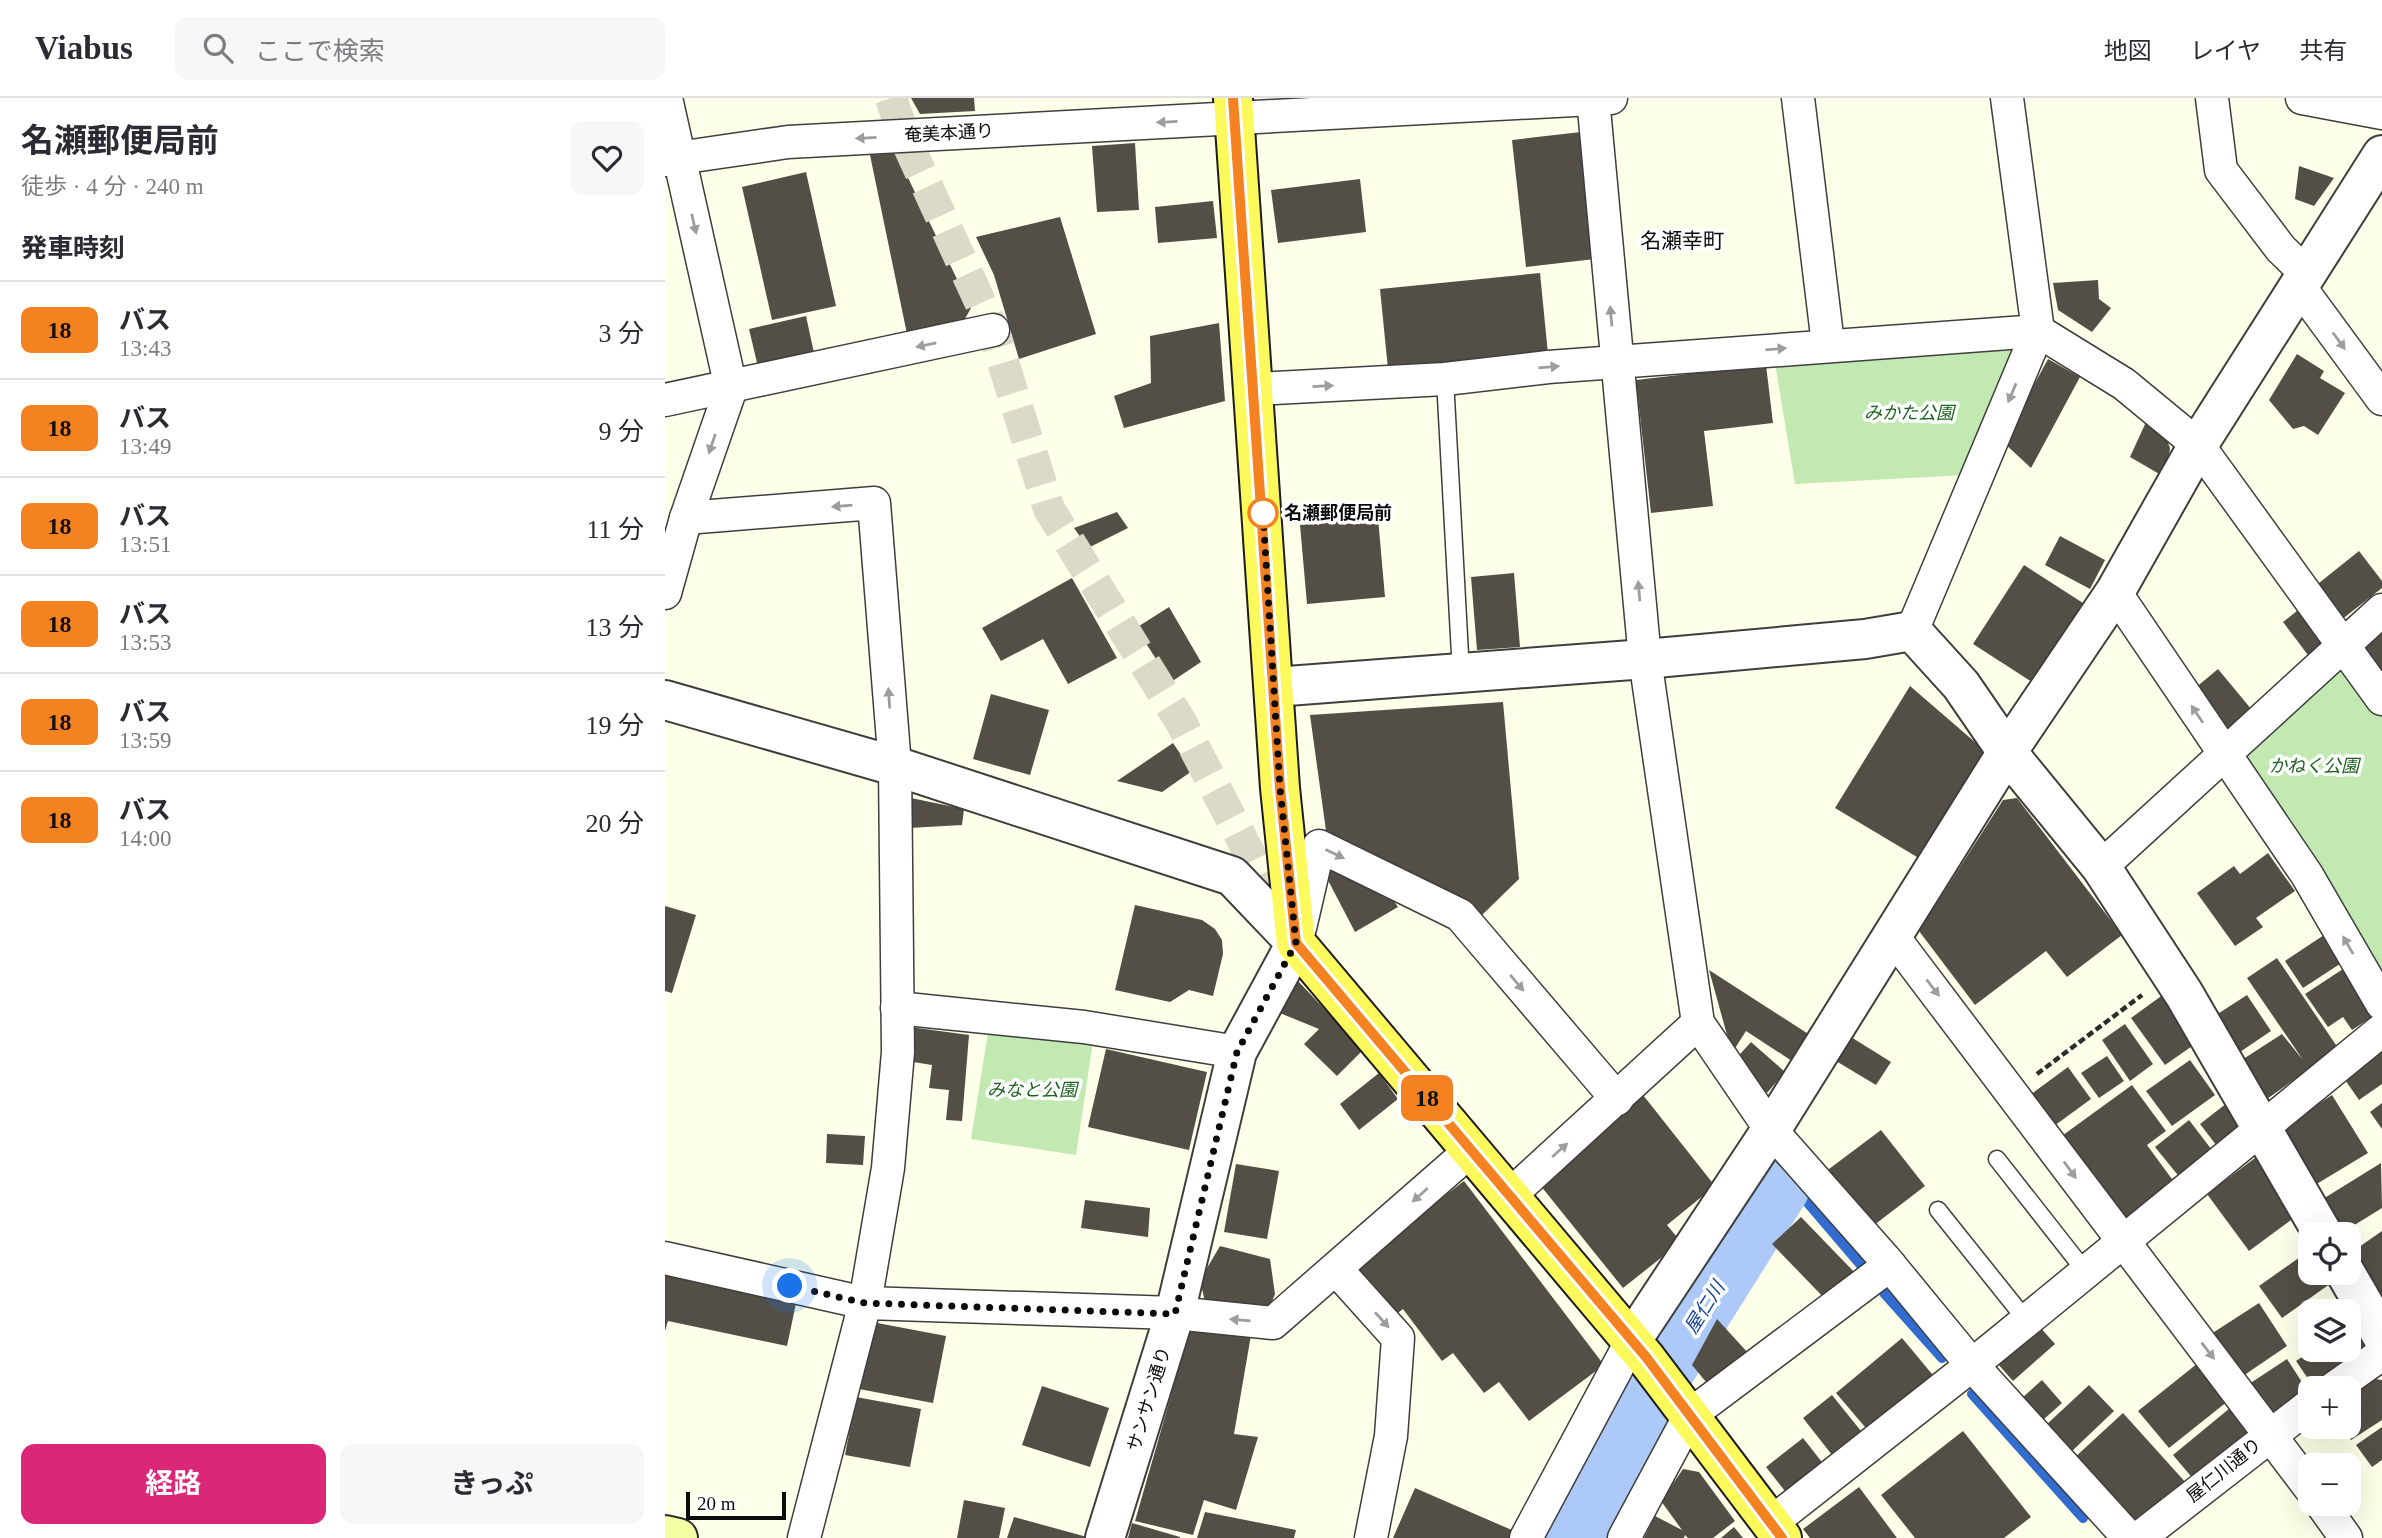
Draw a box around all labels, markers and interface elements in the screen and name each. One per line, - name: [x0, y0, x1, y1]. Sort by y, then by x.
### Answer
- search box: [175, 17, 665, 80]
- icon: search: [199, 29, 237, 67]
- text: Viabus: [35, 30, 133, 66]
- text: ここで検索: [255, 37, 385, 66]
- text: 地図: [2104, 38, 2152, 64]
- text: レイヤ: [2190, 38, 2261, 64]
- text: 共有: [2299, 38, 2347, 64]
- one-way arrow: [1155, 117, 1177, 128]
- button: heart: [570, 121, 644, 195]
- street label: 奄美本通り: [904, 121, 994, 145]
- text: 名瀬郵便局前: [21, 123, 219, 159]
- one-way arrow: [855, 132, 877, 143]
- text: 徒歩 · 4 分 · 240 m: [21, 174, 204, 199]
- one-way arrow: [688, 213, 699, 235]
- district label: 名瀬幸町: [1640, 229, 1724, 253]
- text: 発車時刻: [21, 234, 125, 263]
- one-way arrow: [1605, 305, 1616, 327]
- text: バス: [119, 306, 171, 335]
- text: 18: [48, 317, 72, 343]
- text: 3 分: [598, 319, 644, 348]
- one-way arrow: [2332, 332, 2346, 350]
- text: 13:43: [119, 336, 171, 361]
- one-way arrow: [915, 339, 937, 350]
- one-way arrow: [1765, 343, 1787, 354]
- one-way arrow: [1539, 361, 1561, 372]
- one-way arrow: [1312, 380, 1334, 391]
- one-way arrow: [2006, 383, 2017, 404]
- park label: みかた公園: [1864, 403, 1957, 423]
- text: バス: [119, 404, 171, 433]
- text: 18: [48, 415, 72, 441]
- text: 9 分: [598, 417, 644, 446]
- text: 13:49: [119, 434, 171, 459]
- one-way arrow: [706, 434, 717, 455]
- marker: 名瀬郵便局前: [1248, 498, 1278, 528]
- one-way arrow: [831, 501, 853, 512]
- text: バス: [119, 502, 171, 531]
- place label: 名瀬郵便局前: [1284, 503, 1392, 523]
- text: 18: [48, 513, 72, 539]
- text: 11 分: [586, 515, 644, 544]
- text: 13:51: [119, 532, 171, 557]
- one-way arrow: [1633, 580, 1644, 602]
- text: バス: [119, 600, 171, 629]
- text: 18: [48, 611, 72, 637]
- text: 13 分: [585, 613, 644, 642]
- text: 13:53: [119, 630, 171, 655]
- one-way arrow: [883, 686, 894, 708]
- text: バス: [119, 698, 171, 727]
- one-way arrow: [2191, 704, 2204, 723]
- text: 18: [48, 709, 72, 735]
- text: 19 分: [585, 711, 644, 740]
- text: 13:59: [119, 728, 171, 753]
- park label: かねく公園: [2269, 756, 2362, 776]
- text: バス: [119, 796, 171, 825]
- text: 18: [48, 807, 72, 833]
- text: 20 分: [585, 809, 644, 838]
- text: 14:00: [119, 826, 171, 851]
- one-way arrow: [1325, 848, 1345, 859]
- one-way arrow: [2342, 935, 2354, 955]
- one-way arrow: [1509, 974, 1524, 991]
- one-way arrow: [1925, 979, 1940, 997]
- line badge: 18: [1395, 1075, 1459, 1121]
- park label: みなと公園: [987, 1080, 1080, 1100]
- text: 18: [1415, 1085, 1439, 1111]
- one-way arrow: [1552, 1142, 1569, 1158]
- one-way arrow: [2063, 1161, 2077, 1179]
- one-way arrow: [1411, 1187, 1429, 1203]
- map controls: [2298, 1222, 2361, 1516]
- button: locate: [2298, 1222, 2361, 1285]
- your location: [772, 1268, 807, 1303]
- water label: 屋仁川: [1680, 1276, 1729, 1337]
- button: layers: [2298, 1299, 2361, 1362]
- one-way arrow: [1374, 1312, 1390, 1329]
- one-way arrow: [1229, 1314, 1251, 1325]
- one-way arrow: [2200, 1342, 2214, 1360]
- street label: サンサン通り: [1124, 1344, 1174, 1454]
- button: +: [2298, 1376, 2361, 1439]
- street label: 屋仁川通り: [2183, 1434, 2265, 1506]
- button: 経路: [21, 1444, 326, 1524]
- button: きっぷ: [340, 1444, 644, 1524]
- button: −: [2298, 1453, 2361, 1516]
- scale bar: [686, 1489, 786, 1521]
- text: 20 m: [697, 1493, 736, 1514]

